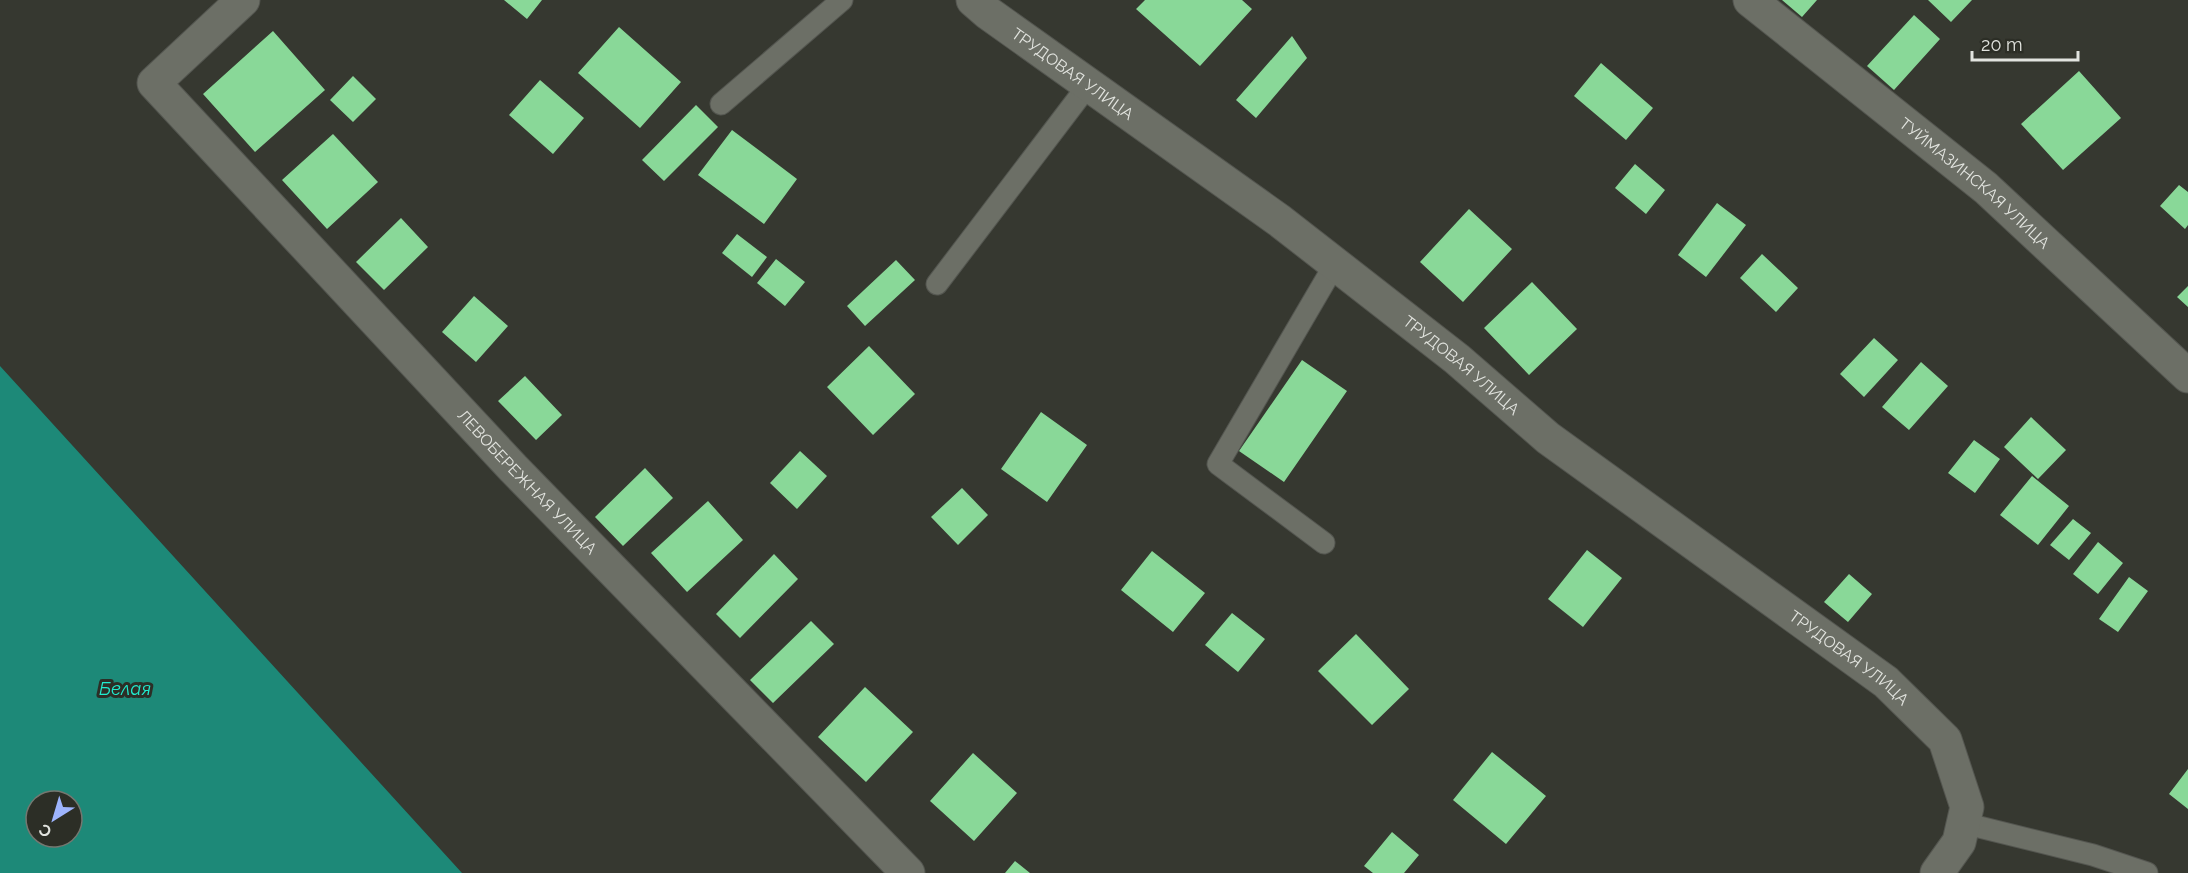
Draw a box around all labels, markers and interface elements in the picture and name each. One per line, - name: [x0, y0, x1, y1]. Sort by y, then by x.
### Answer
- street label: ТРУДОВАЯ УЛИЦА: [1008, 24, 1138, 123]
- scale bar: [1972, 24, 2078, 62]
- text: 20 m: [1981, 34, 2023, 55]
- street label: ТУЙМАЗИНСКАЯ УЛИЦА: [1896, 114, 2054, 252]
- street label: ТРУДОВАЯ УЛИЦА: [1400, 311, 1524, 419]
- street label: ЛЕВОБЕРЕЖНАЯ УЛИЦА: [454, 406, 601, 558]
- street label: ТРУДОВАЯ УЛИЦА: [1786, 606, 1913, 709]
- water label: Белая: [99, 678, 151, 699]
- north arrow: [24, 789, 84, 849]
- text: С: [35, 820, 55, 841]

